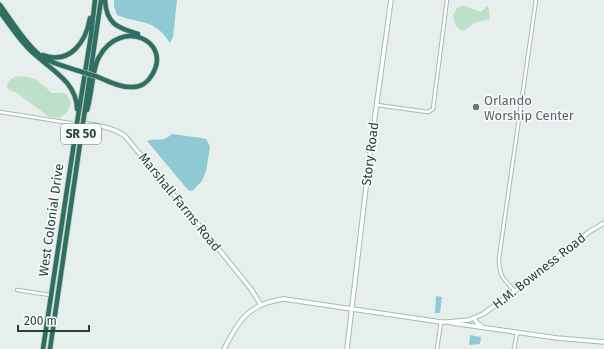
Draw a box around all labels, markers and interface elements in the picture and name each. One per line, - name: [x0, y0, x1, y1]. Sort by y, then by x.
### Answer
- place label: Orlando Worship Center: [484, 93, 574, 123]
- marker: Orlando Worship Center: [471, 102, 481, 112]
- street label: Story Road: [359, 121, 381, 187]
- road number: SR 50: [61, 124, 101, 144]
- street label: Marshall Farms Road: [136, 150, 224, 254]
- street label: West Colonial Drive: [36, 163, 66, 277]
- street label: H.M. Bowness Road: [490, 230, 588, 312]
- scale bar: [18, 307, 89, 333]
- text: 200 m: [24, 314, 57, 328]

